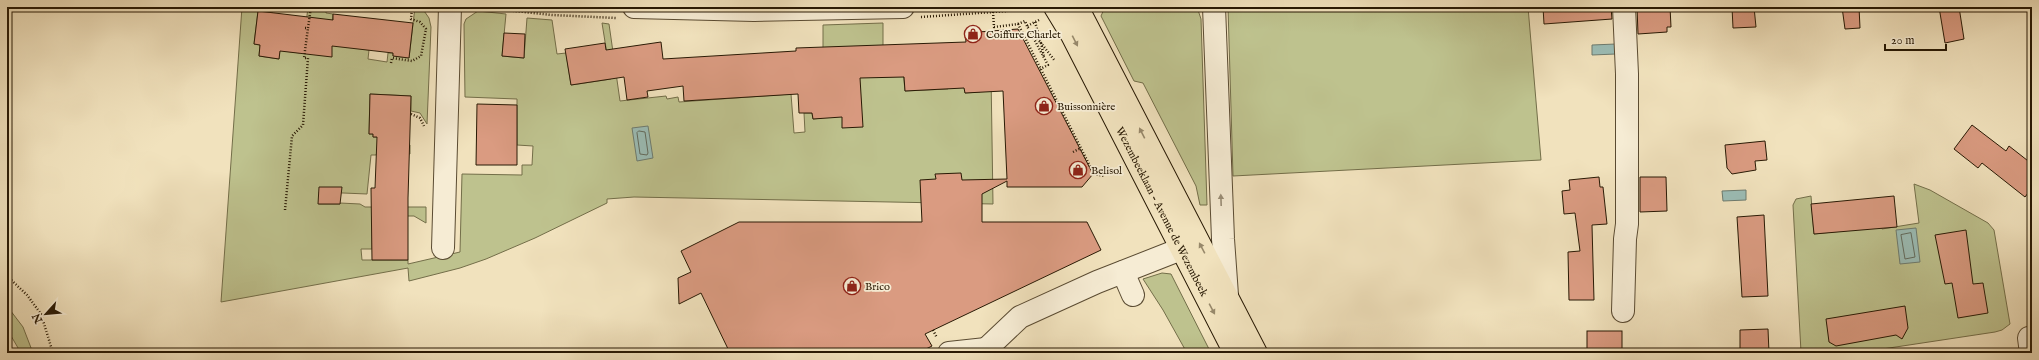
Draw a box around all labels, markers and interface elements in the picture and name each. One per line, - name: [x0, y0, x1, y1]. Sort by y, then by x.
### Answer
- shop icon: Coiffure Charlet: [963, 24, 983, 44]
- scale bar: [1885, 26, 1946, 52]
- place label: Coiffure Charlet: [986, 28, 1061, 42]
- text: 20 m: [1891, 33, 1914, 48]
- one-way arrow: [1072, 35, 1078, 46]
- shop icon: Buissonnière: [1034, 96, 1054, 116]
- place label: Buissonnière: [1057, 100, 1115, 114]
- street label: Wezembeeklaan - Avenue de Wezembeek: [1112, 125, 1211, 299]
- one-way arrow: [1139, 127, 1145, 139]
- shop icon: Belisol: [1068, 160, 1088, 180]
- place label: Belisol: [1091, 164, 1122, 178]
- one-way arrow: [1218, 193, 1224, 206]
- one-way arrow: [1199, 242, 1206, 254]
- shop icon: Brico: [842, 276, 862, 296]
- place label: Brico: [865, 280, 890, 294]
- north arrow: [26, 294, 66, 334]
- one-way arrow: [1209, 303, 1215, 315]
- text: N: [29, 310, 47, 326]

